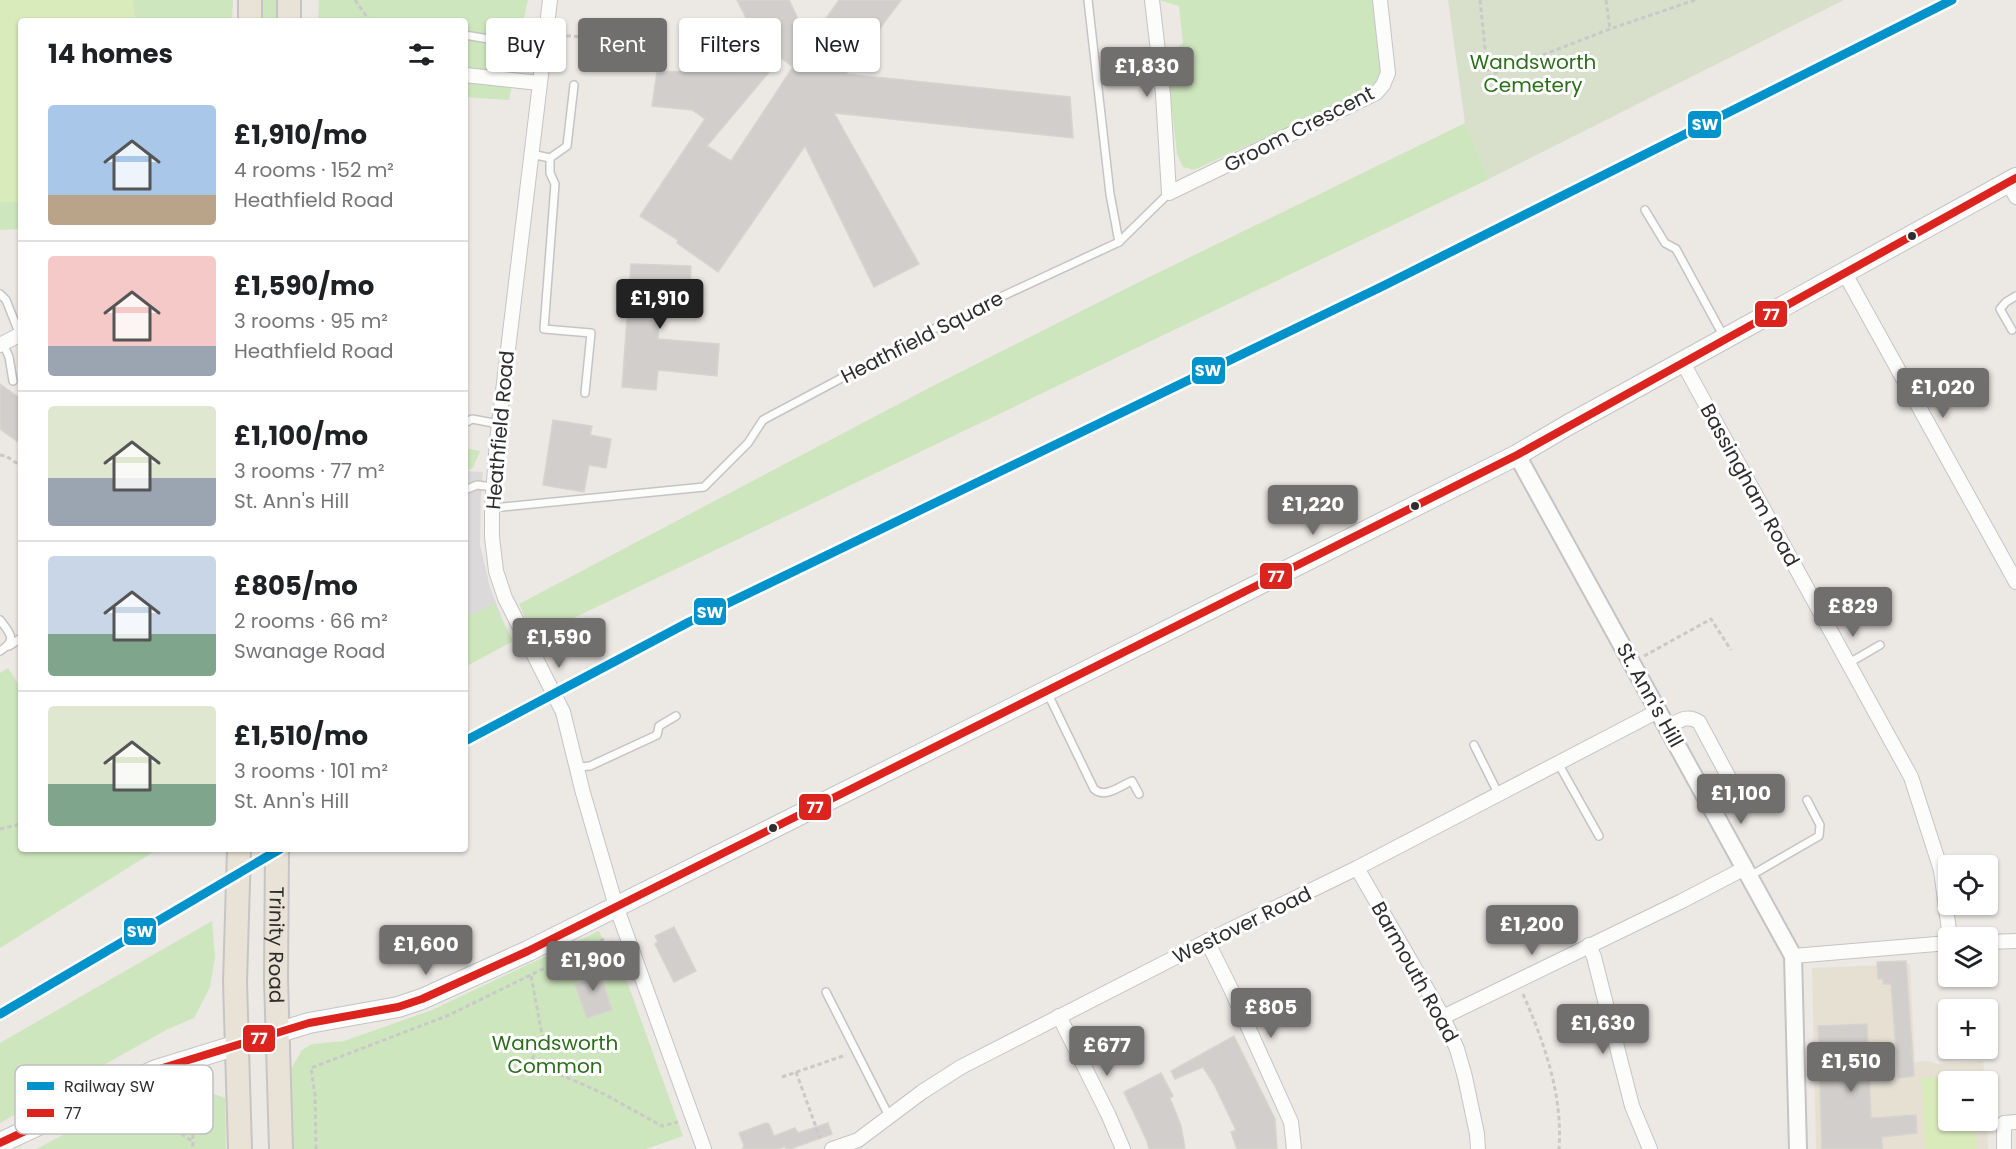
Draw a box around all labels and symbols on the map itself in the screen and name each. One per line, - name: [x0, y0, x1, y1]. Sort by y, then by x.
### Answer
- pin: £1,830: [1098, 47, 1196, 98]
- park label: Wandsworth Cemetery: [1470, 48, 1596, 99]
- street label: Groom Crescent: [1219, 79, 1379, 179]
- line badge: SW: [1687, 110, 1722, 139]
- text: SW: [1692, 113, 1718, 136]
- unlabelled marker: [1906, 230, 1918, 242]
- pin: £1,910: [611, 279, 709, 330]
- street label: Heathfield Square: [836, 284, 1008, 390]
- line badge: 77: [1754, 300, 1788, 328]
- text: 77: [1762, 303, 1780, 326]
- street label: Heathfield Road: [479, 349, 521, 511]
- line badge: SW: [1191, 356, 1226, 385]
- text: SW: [1195, 359, 1221, 382]
- pin: £1,020: [1894, 368, 1992, 419]
- street label: Bassingham Road: [1694, 399, 1806, 571]
- pin: £1,220: [1264, 485, 1362, 536]
- unlabelled marker: [1409, 500, 1421, 512]
- line badge: 77: [1259, 562, 1293, 590]
- text: 77: [1267, 565, 1285, 588]
- pin: £829: [1817, 587, 1889, 638]
- line badge: SW: [693, 597, 727, 626]
- text: SW: [697, 601, 723, 624]
- pin: £1,590: [510, 618, 608, 669]
- street label: St. Ann's Hill: [1610, 638, 1690, 752]
- pin: £1,100: [1692, 774, 1790, 825]
- line badge: 77: [798, 793, 832, 821]
- text: 77: [806, 796, 824, 819]
- unlabelled marker: [767, 822, 779, 834]
- street label: Westover Road: [1168, 879, 1316, 971]
- street label: Trinity Road: [262, 886, 291, 1004]
- street label: Barmouth Road: [1365, 897, 1465, 1047]
- pin: £1,200: [1483, 905, 1581, 956]
- line badge: SW: [123, 917, 157, 946]
- text: SW: [127, 920, 153, 943]
- pin: £1,600: [377, 925, 475, 976]
- pin: £1,900: [544, 941, 642, 992]
- pin: £805: [1235, 988, 1307, 1039]
- pin: £1,630: [1554, 1004, 1652, 1055]
- line badge: 77: [242, 1024, 276, 1053]
- pin: £677: [1071, 1026, 1143, 1077]
- text: 77: [250, 1027, 268, 1050]
- park label: Wandsworth Common: [492, 1029, 618, 1080]
- pin: £1,510: [1802, 1042, 1900, 1093]
- legend: [15, 1065, 213, 1134]
- text: Railway SW: [64, 1075, 155, 1098]
- text: 77: [64, 1102, 82, 1125]

